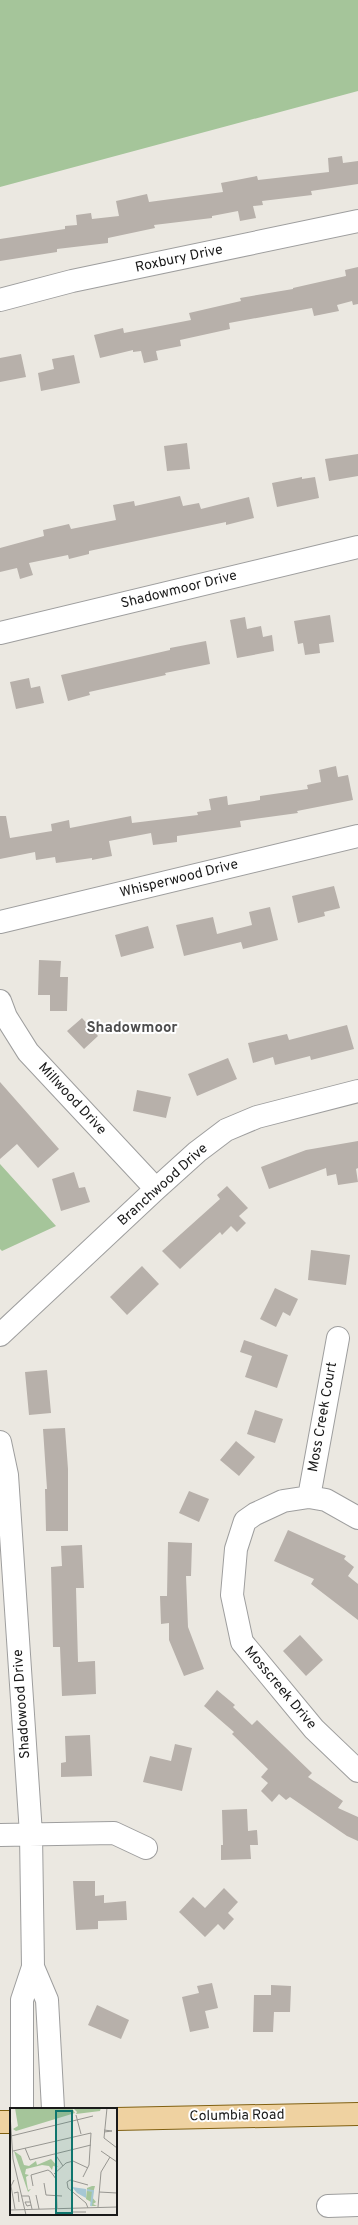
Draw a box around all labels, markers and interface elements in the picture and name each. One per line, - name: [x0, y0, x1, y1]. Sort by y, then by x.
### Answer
- street label: Roxbury Drive: [134, 241, 224, 277]
- street label: Shadowmoor Drive: [119, 567, 239, 613]
- street label: Whisperwood Drive: [118, 856, 240, 902]
- district label: Shadowmoor: [86, 1019, 178, 1038]
- street label: Millwood Drive: [34, 1059, 110, 1139]
- street label: Branchwood Drive: [115, 1140, 211, 1230]
- street label: Moss Creek Court: [305, 1361, 341, 1473]
- street label: Mosscreek Drive: [240, 1643, 320, 1733]
- street label: Shadowood Drive: [10, 1649, 34, 1759]
- street label: Columbia Road: [189, 2107, 285, 2125]
- inset map: [10, 2108, 117, 2215]

